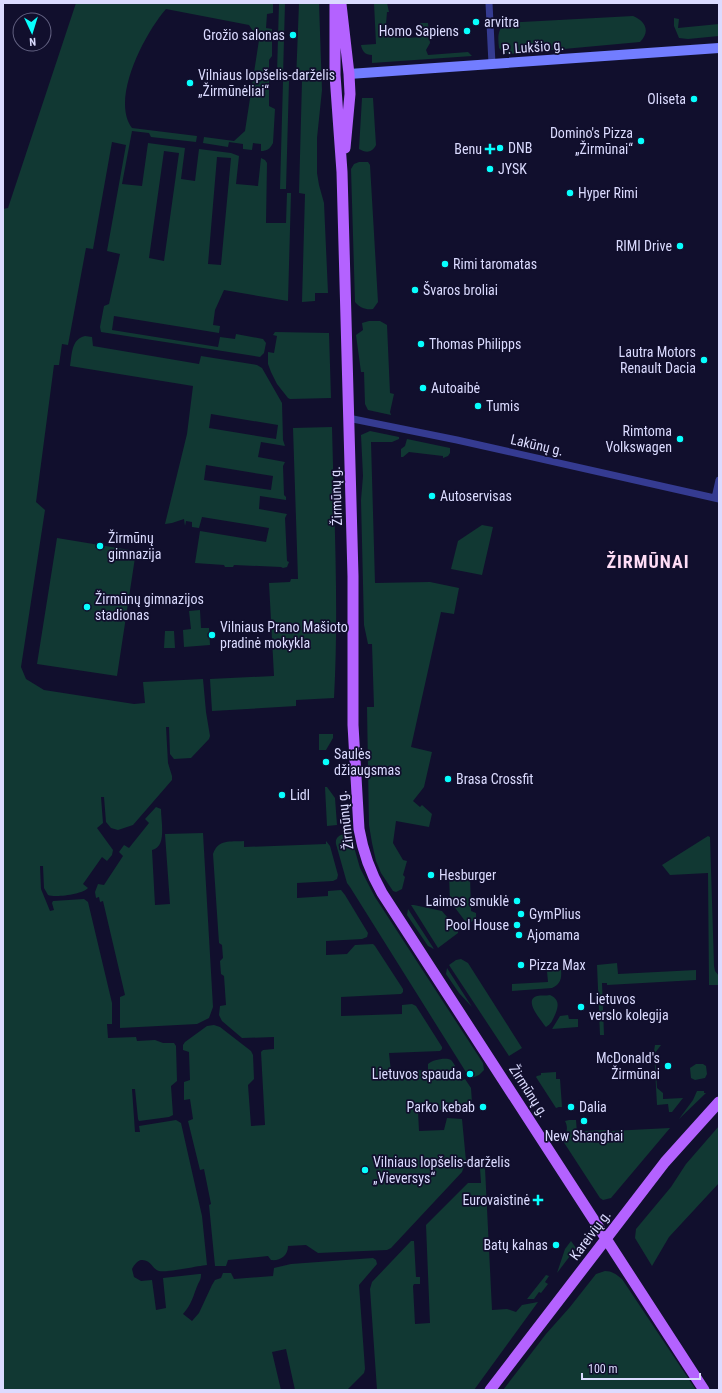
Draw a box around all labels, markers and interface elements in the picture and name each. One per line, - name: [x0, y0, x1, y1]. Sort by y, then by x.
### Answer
- north arrow: [12, 12, 52, 52]
- place label: arvitra: [484, 14, 519, 30]
- marker: arvitra: [471, 17, 481, 27]
- place label: Homo Sapiens: [379, 23, 459, 39]
- marker: Homo Sapiens: [462, 26, 472, 36]
- place label: Grožio salonas: [203, 27, 285, 43]
- marker: Grožio salonas: [288, 30, 298, 40]
- text: N: [29, 35, 36, 48]
- street label: P. Lukšio g.: [501, 37, 565, 57]
- place label: Vilniaus lopšelis-darželis „Žirmūnėliai“: [198, 67, 335, 99]
- marker: Vilniaus lopšelis-darželis „Žirmūnėliai“: [185, 78, 195, 88]
- place label: Oliseta: [647, 91, 686, 107]
- marker: Oliseta: [689, 94, 699, 104]
- place label: Domino's Pizza „Žirmūnai“: [550, 125, 633, 157]
- marker: Domino's Pizza „Žirmūnai“: [636, 136, 646, 146]
- place label: DNB: [508, 140, 532, 156]
- place label: Benu: [454, 141, 482, 157]
- marker: DNB: [495, 143, 505, 153]
- marker: Benu: [485, 144, 495, 154]
- place label: JYSK: [498, 161, 527, 177]
- marker: JYSK: [485, 164, 495, 174]
- place label: Hyper Rimi: [578, 185, 638, 201]
- marker: Hyper Rimi: [565, 188, 575, 198]
- place label: RIMI Drive: [616, 238, 672, 254]
- marker: RIMI Drive: [675, 241, 685, 251]
- place label: Rimi taromatas: [453, 256, 537, 272]
- marker: Rimi taromatas: [440, 259, 450, 269]
- place label: Švaros broliai: [423, 281, 498, 298]
- marker: Švaros broliai: [410, 285, 420, 295]
- place label: Thomas Philipps: [429, 336, 521, 352]
- marker: Thomas Philipps: [416, 339, 426, 349]
- place label: Lautra Motors Renault Dacia: [619, 344, 696, 376]
- marker: Lautra Motors Renault Dacia: [699, 355, 709, 365]
- place label: Autoaibė: [431, 380, 481, 396]
- marker: Autoaibė: [418, 383, 428, 393]
- place label: Tumis: [486, 398, 520, 414]
- marker: Tumis: [473, 401, 483, 411]
- place label: Rimtoma Volkswagen: [605, 423, 672, 455]
- street label: Lakūnų g.: [509, 431, 565, 459]
- marker: Rimtoma Volkswagen: [675, 434, 685, 444]
- street label: Žirmūnų g.: [326, 466, 345, 526]
- place label: Autoservisas: [440, 488, 512, 504]
- marker: Autoservisas: [427, 491, 437, 501]
- place label: Žirmūnų gimnazija: [108, 529, 161, 562]
- marker: Žirmūnų gimnazija: [95, 541, 105, 551]
- district label: ŽIRMŪNAI: [606, 551, 690, 572]
- place label: Žirmūnų gimnazijos stadionas: [95, 590, 204, 623]
- marker: Žirmūnų gimnazijos stadionas: [82, 602, 92, 612]
- place label: Vilniaus Prano Mašioto pradinė mokykla: [220, 619, 348, 651]
- marker: Vilniaus Prano Mašioto pradinė mokykla: [207, 630, 217, 640]
- place label: Saulės džiaugsmas: [334, 746, 401, 778]
- marker: Saulės džiaugsmas: [321, 757, 331, 767]
- place label: Brasa Crossfit: [456, 771, 534, 787]
- marker: Brasa Crossfit: [443, 774, 453, 784]
- place label: Lidl: [290, 787, 310, 803]
- marker: Lidl: [277, 790, 287, 800]
- street label: Žirmūnų g.: [332, 790, 357, 851]
- place label: Hesburger: [439, 867, 496, 883]
- marker: Hesburger: [426, 870, 436, 880]
- place label: Laimos smuklė: [425, 893, 509, 909]
- marker: Laimos smuklė: [512, 896, 522, 906]
- place label: GymPlius: [529, 906, 581, 922]
- marker: GymPlius: [516, 909, 526, 919]
- place label: Pool House: [445, 917, 509, 933]
- marker: Pool House: [512, 920, 522, 930]
- place label: Ajomama: [527, 927, 580, 943]
- marker: Ajomama: [514, 930, 524, 940]
- place label: Pizza Max: [529, 957, 586, 973]
- marker: Pizza Max: [516, 960, 526, 970]
- place label: Lietuvos verslo kolegija: [589, 991, 669, 1023]
- marker: Lietuvos verslo kolegija: [576, 1002, 586, 1012]
- place label: McDonald's Žirmūnai: [596, 1050, 660, 1082]
- street label: Žirmūnų g.: [506, 1061, 553, 1120]
- marker: McDonald's Žirmūnai: [663, 1061, 673, 1071]
- place label: Lietuvos spauda: [372, 1066, 462, 1082]
- marker: Lietuvos spauda: [465, 1069, 475, 1079]
- place label: Parko kebab: [407, 1099, 475, 1115]
- place label: Dalia: [579, 1099, 607, 1115]
- marker: Parko kebab: [478, 1102, 488, 1112]
- marker: Dalia: [566, 1102, 576, 1112]
- marker: New Shanghai: [579, 1116, 589, 1126]
- place label: New Shanghai: [545, 1128, 623, 1144]
- place label: Vilniaus lopšelis-darželis „Vieversys“: [373, 1154, 510, 1186]
- marker: Vilniaus lopšelis-darželis „Vieversys“: [360, 1165, 370, 1175]
- place label: Eurovaistinė: [462, 1192, 530, 1208]
- marker: Eurovaistinė: [533, 1195, 543, 1205]
- street label: Kareivių g.: [566, 1207, 614, 1263]
- place label: Batų kalnas: [483, 1237, 548, 1253]
- marker: Batų kalnas: [551, 1240, 561, 1250]
- scale bar: [582, 1355, 700, 1381]
- text: 100 m: [588, 1362, 618, 1376]

